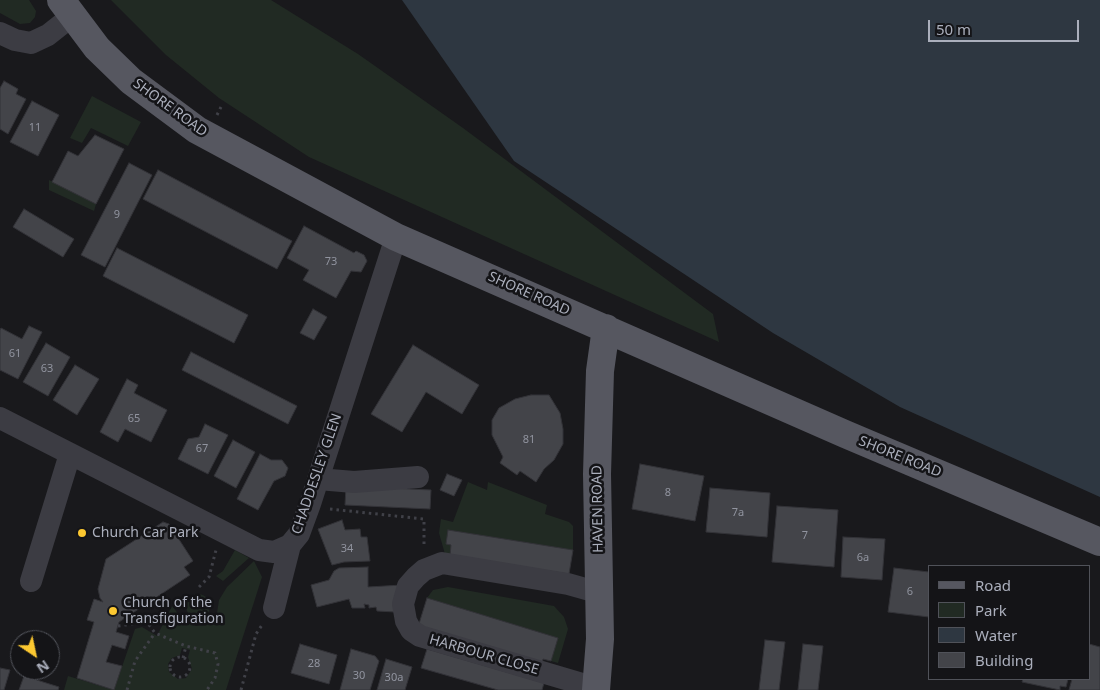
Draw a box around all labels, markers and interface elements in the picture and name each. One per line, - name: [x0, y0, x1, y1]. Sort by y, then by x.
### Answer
- scale bar: [930, 10, 1081, 42]
- text: 50 m: [936, 19, 971, 39]
- street label: SHORE ROAD: [130, 75, 210, 141]
- house number: 11: [29, 121, 41, 135]
- house number: 9: [114, 208, 120, 222]
- house number: 73: [325, 255, 337, 269]
- street label: SHORE ROAD: [486, 269, 572, 319]
- house number: 61: [9, 347, 21, 361]
- house number: 63: [41, 362, 53, 376]
- street label: CHADDESLEY GLEN: [288, 411, 346, 537]
- house number: 65: [128, 412, 140, 426]
- house number: 81: [523, 433, 535, 447]
- street label: SHORE ROAD: [856, 433, 944, 481]
- house number: 67: [196, 442, 208, 456]
- street label: HAVEN ROAD: [589, 465, 607, 553]
- house number: 8: [665, 486, 671, 500]
- house number: 7a: [732, 506, 744, 520]
- place label: Church Car Park: [92, 525, 198, 541]
- marker: Church Car Park: [76, 527, 88, 539]
- house number: 7: [802, 529, 808, 543]
- house number: 34: [341, 542, 353, 556]
- house number: 6a: [857, 551, 869, 565]
- legend: [928, 565, 1090, 680]
- text: Road: [975, 575, 1011, 595]
- house number: 6: [907, 585, 913, 599]
- place label: Church of the Transfiguration: [123, 595, 224, 628]
- text: Park: [975, 600, 1007, 620]
- marker: Church of the Transfiguration: [107, 605, 119, 617]
- text: Water: [975, 625, 1017, 645]
- north arrow: [10, 630, 60, 680]
- street label: HARBOUR CLOSE: [427, 631, 541, 679]
- text: Building: [975, 650, 1033, 670]
- text: N: [33, 656, 53, 678]
- house number: 28: [308, 657, 320, 671]
- house number: 30: [353, 669, 365, 683]
- house number: 30a: [385, 671, 403, 685]

